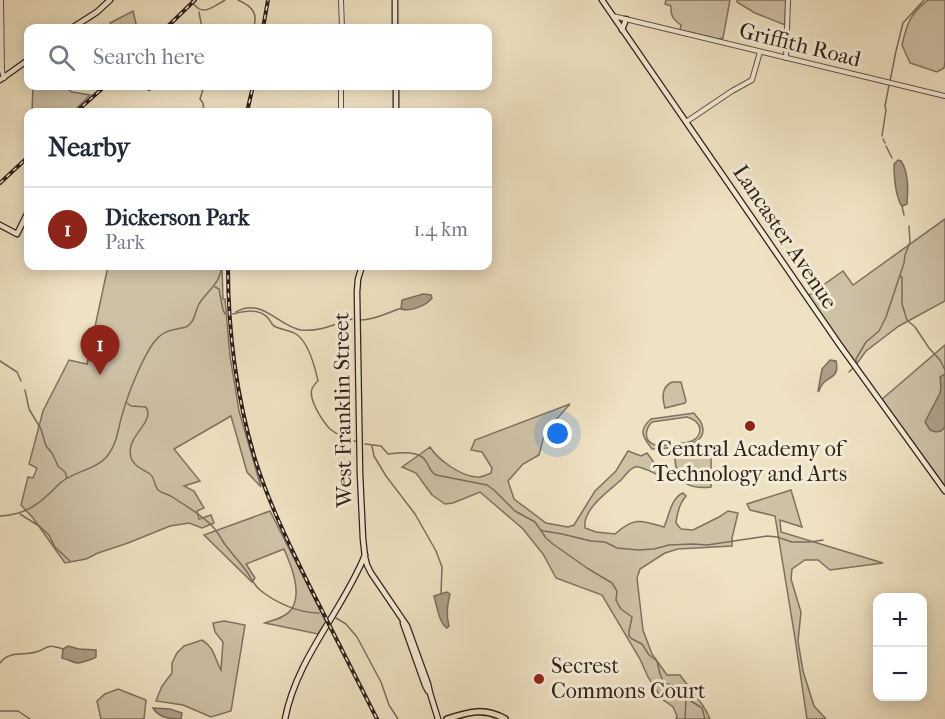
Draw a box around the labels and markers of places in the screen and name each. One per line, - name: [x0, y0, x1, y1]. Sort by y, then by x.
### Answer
- pin: 1: [80, 326, 120, 375]
- marker: Central Academy of Technology and Arts: [743, 419, 757, 433]
- place label: Central Academy of Technology and Arts: [653, 436, 848, 487]
- place label: Secrest Commons Court: [551, 653, 706, 704]
- marker: Secrest Commons Court: [532, 672, 546, 686]

